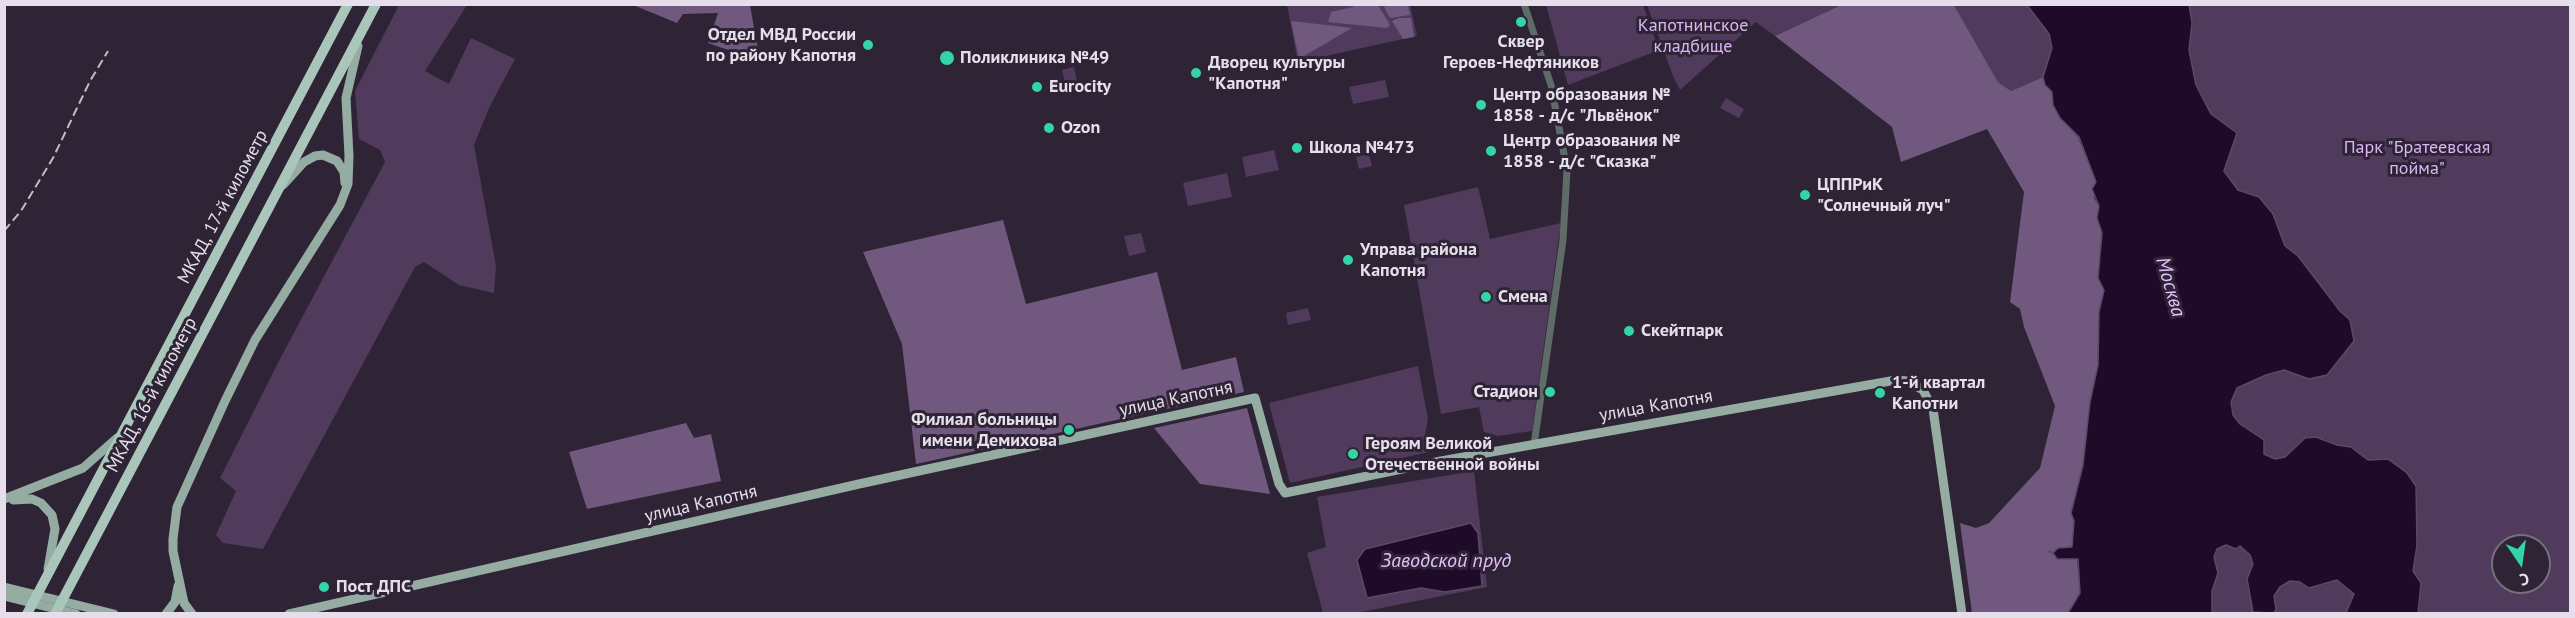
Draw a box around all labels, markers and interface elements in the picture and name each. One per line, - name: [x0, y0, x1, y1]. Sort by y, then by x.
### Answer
- marker: Сквер Героев-Нефтяников: [1514, 15, 1528, 29]
- park label: Капотнинское кладбище: [1638, 15, 1748, 57]
- place label: Отдел МВД России по району Капотня: [706, 24, 856, 66]
- place label: Сквер Героев-Нефтяников: [1443, 31, 1599, 74]
- marker: Отдел МВД России по району Капотня: [861, 38, 875, 52]
- place label: Поликлиника №49: [960, 47, 1109, 69]
- marker: Поликлиника №49: [938, 49, 956, 67]
- place label: Дворец культуры "Капотня": [1208, 52, 1345, 94]
- marker: Дворец культуры "Капотня": [1189, 66, 1203, 80]
- place label: Eurocity: [1049, 76, 1111, 98]
- marker: Eurocity: [1030, 80, 1044, 94]
- place label: Центр образования № 1858 - д/с "Львёнок": [1493, 84, 1671, 127]
- marker: Центр образования № 1858 - д/с "Львёнок": [1474, 98, 1488, 112]
- place label: Ozon: [1061, 117, 1100, 139]
- marker: Ozon: [1042, 121, 1056, 135]
- street label: МКАД, 17-й километр: [173, 126, 273, 288]
- place label: Центр образования № 1858 - д/с "Сказка": [1503, 130, 1681, 172]
- place label: Школа №473: [1309, 137, 1415, 159]
- park label: Парк "Братеевская пойма": [2344, 137, 2490, 180]
- marker: Школа №473: [1290, 141, 1304, 155]
- marker: Центр образования № 1858 - д/с "Сказка": [1484, 144, 1498, 158]
- place label: ЦППРиК "Солнечный луч": [1817, 174, 1951, 216]
- marker: ЦППРиК "Солнечный луч": [1798, 188, 1812, 202]
- place label: Управа района Капотня: [1360, 239, 1477, 282]
- marker: Управа района Капотня: [1341, 253, 1355, 267]
- water label: Москва: [2150, 254, 2190, 320]
- place label: Смена: [1498, 286, 1548, 308]
- marker: Смена: [1479, 290, 1493, 304]
- street label: МКАД, 16-й километр: [102, 314, 202, 476]
- place label: Скейтпарк: [1641, 320, 1723, 342]
- marker: Скейтпарк: [1622, 324, 1636, 338]
- place label: 1-й квартал Капотни: [1892, 372, 1985, 415]
- street label: улица Капотня: [1118, 376, 1234, 422]
- place label: Стадион: [1473, 381, 1538, 403]
- marker: Стадион: [1543, 385, 1557, 399]
- street label: улица Капотня: [1598, 385, 1714, 427]
- marker: 1-й квартал Капотни: [1873, 386, 1887, 400]
- place label: Филиал больницы имени Демихова: [911, 409, 1057, 452]
- marker: Филиал больницы имени Демихова: [1062, 423, 1076, 437]
- place label: Героям Великой Отечественной войны: [1365, 433, 1540, 476]
- marker: Героям Великой Отечественной войны: [1346, 447, 1360, 461]
- street label: улица Капотня: [643, 481, 759, 527]
- north arrow: [2491, 534, 2551, 594]
- water label: Заводской пруд: [1381, 549, 1511, 573]
- text: С: [2518, 569, 2531, 590]
- place label: Пост ДПС: [336, 576, 411, 598]
- marker: Пост ДПС: [317, 580, 331, 594]

